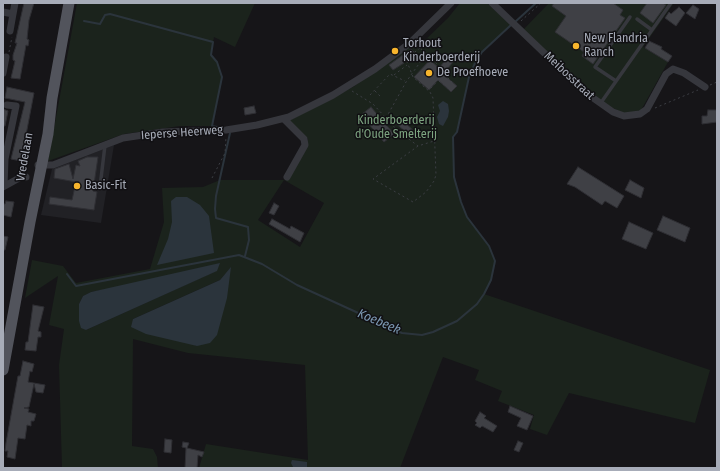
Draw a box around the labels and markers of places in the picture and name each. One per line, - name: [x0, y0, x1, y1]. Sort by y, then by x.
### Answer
- place label: New Flandria Ranch: [584, 32, 648, 60]
- place label: Torhout Kinderboerderij: [403, 37, 480, 65]
- marker: New Flandria Ranch: [571, 41, 581, 51]
- marker: Torhout Kinderboerderij: [390, 46, 400, 56]
- place label: De Proefhoeve: [437, 66, 508, 80]
- marker: De Proefhoeve: [424, 68, 434, 78]
- place label: Basic-Fit: [85, 179, 126, 193]
- marker: Basic-Fit: [72, 181, 82, 191]

